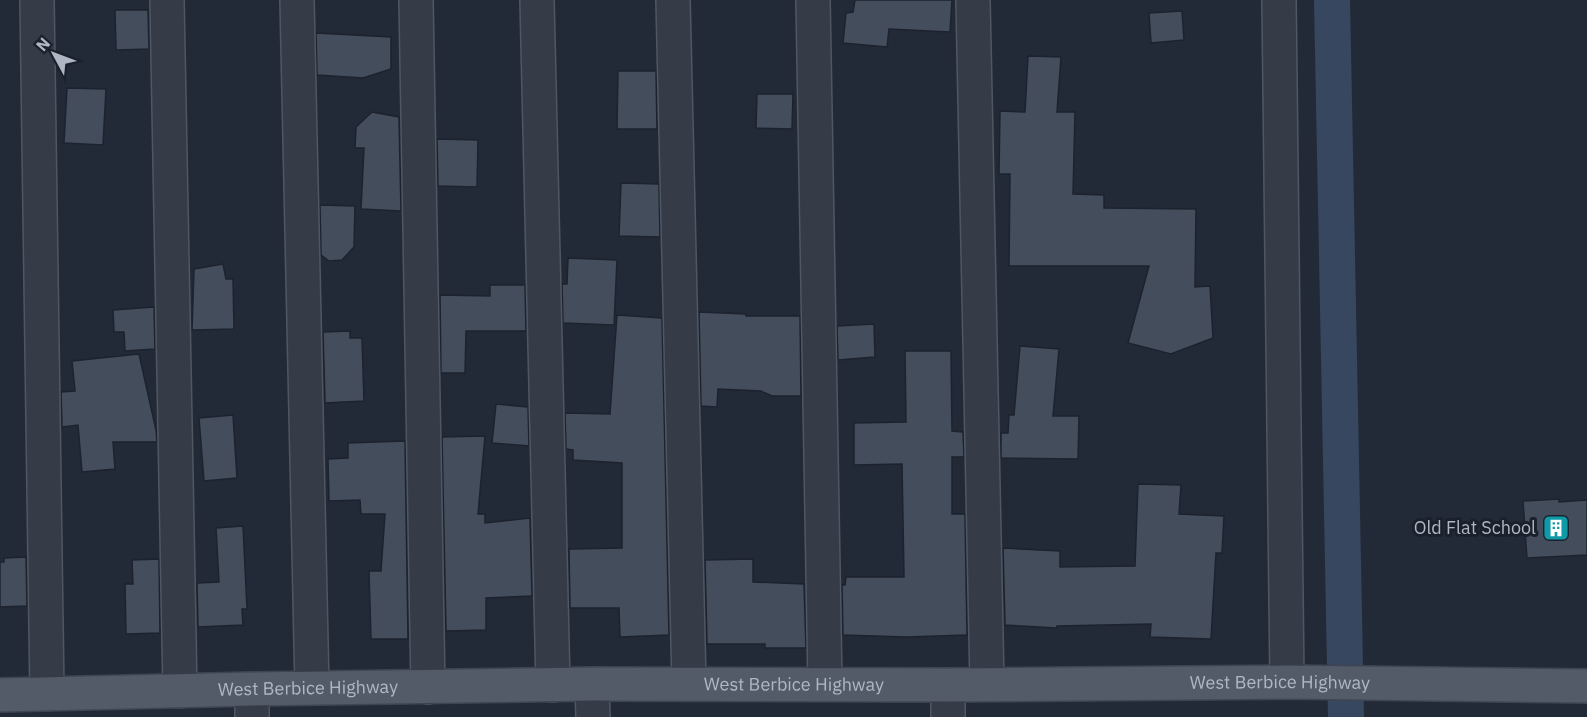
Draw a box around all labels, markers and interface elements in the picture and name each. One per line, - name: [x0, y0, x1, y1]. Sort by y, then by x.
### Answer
- north arrow: [24, 24, 84, 84]
- text: N: [31, 33, 54, 55]
- building icon: Old Flat School: [1541, 513, 1571, 543]
- place label: Old Flat School: [1414, 516, 1536, 539]
- street label: West Berbice Highway: [1190, 670, 1370, 694]
- street label: West Berbice Highway: [704, 672, 884, 696]
- street label: West Berbice Highway: [218, 675, 398, 701]

